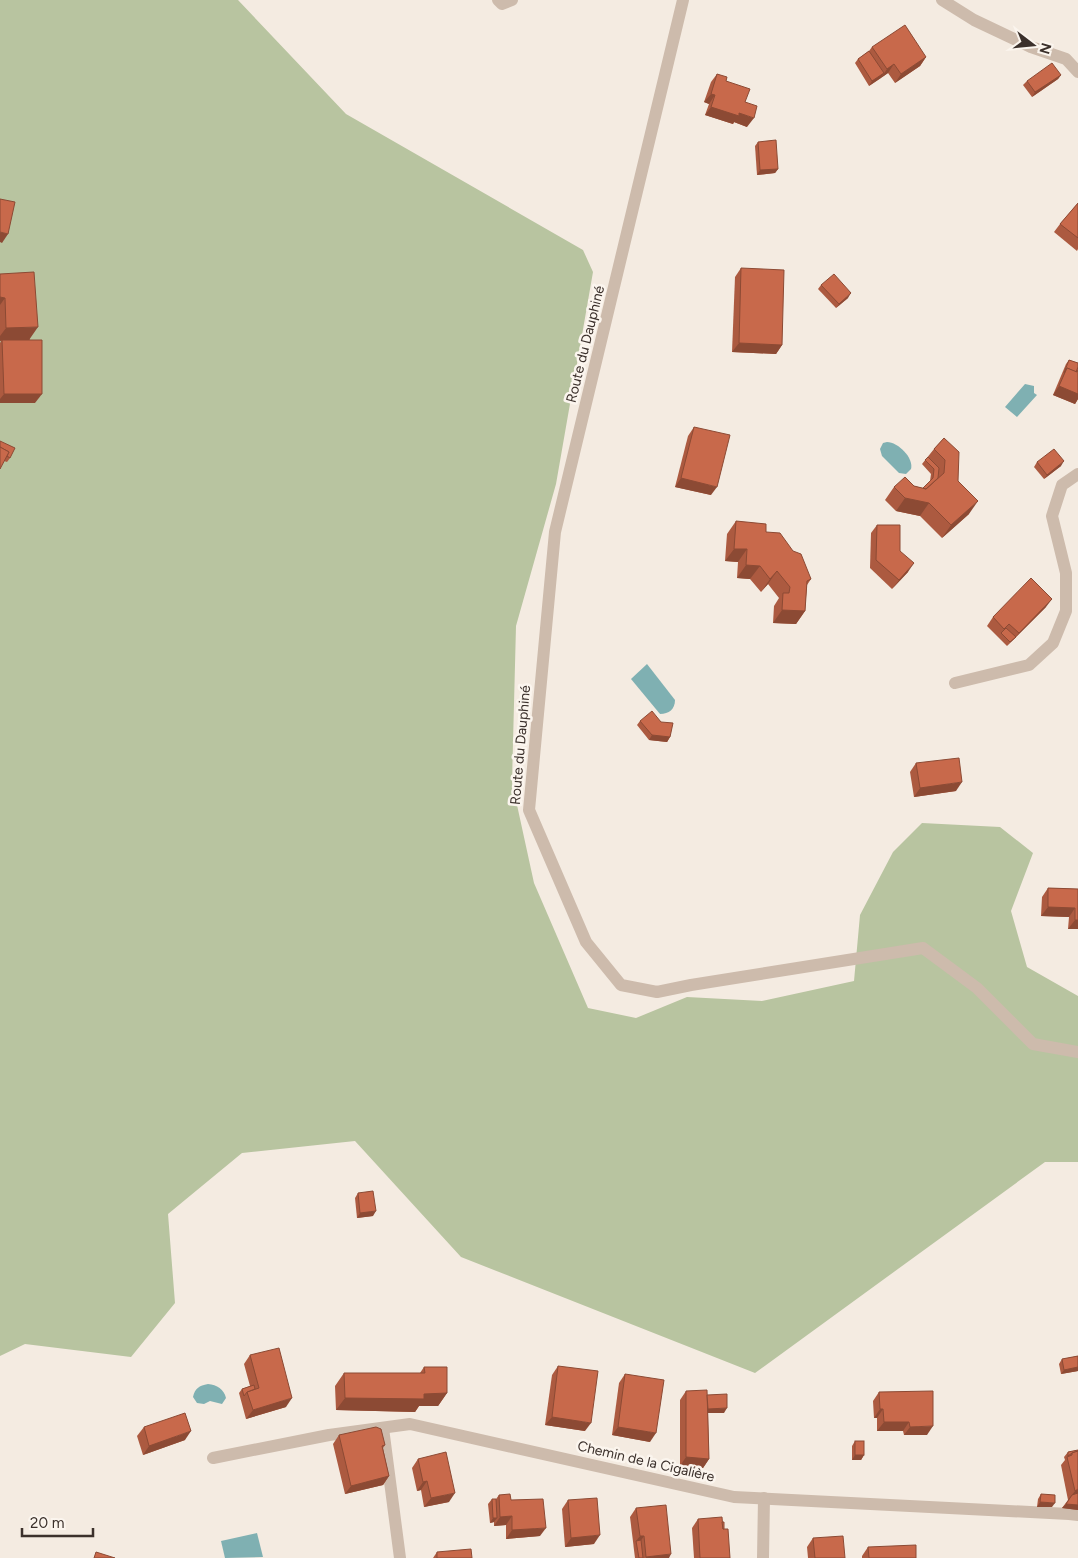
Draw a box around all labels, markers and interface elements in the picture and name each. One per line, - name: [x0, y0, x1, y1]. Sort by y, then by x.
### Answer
- north arrow: [1008, 20, 1058, 70]
- text: N: [1035, 41, 1055, 56]
- street label: Route du Dauphiné: [563, 284, 608, 404]
- street label: Route du Dauphiné: [507, 684, 534, 806]
- street label: Chemin de la Cigalière: [576, 1437, 716, 1486]
- scale bar: [22, 1506, 94, 1538]
- text: 20 m: [30, 1514, 64, 1532]

